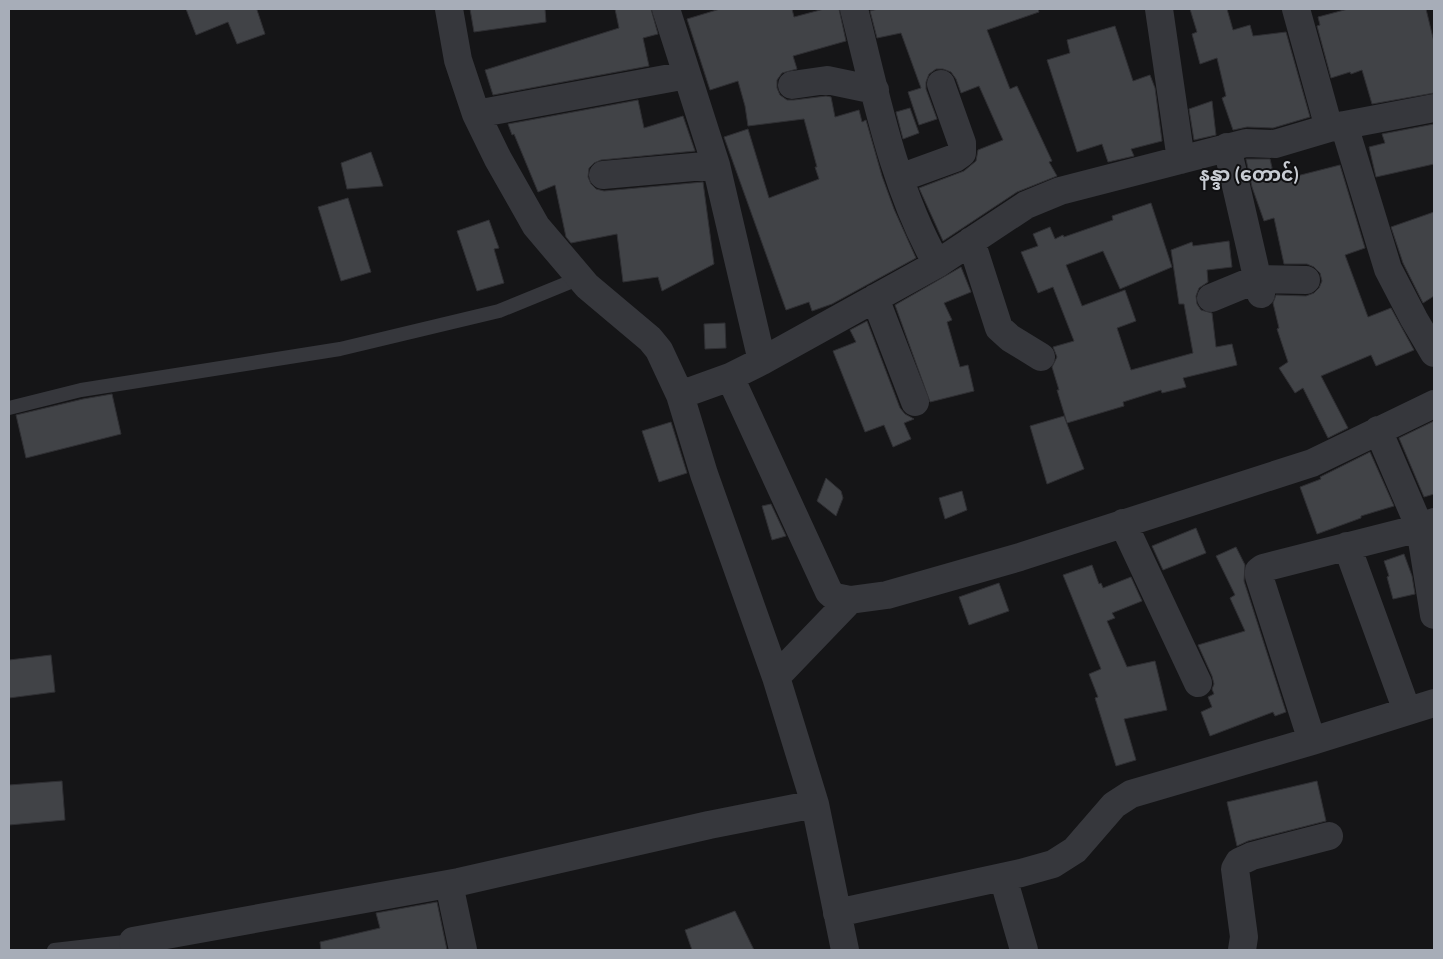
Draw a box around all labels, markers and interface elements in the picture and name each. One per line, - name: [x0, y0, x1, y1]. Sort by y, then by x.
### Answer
- district label: နန္ဒာ (တောင်): [1199, 161, 1299, 190]

